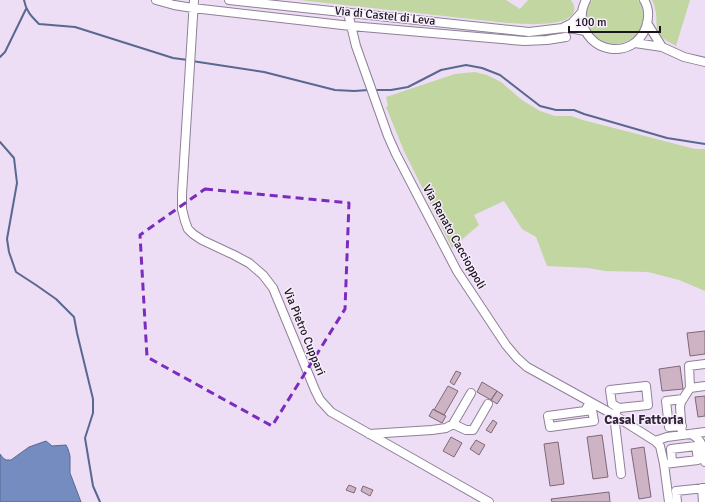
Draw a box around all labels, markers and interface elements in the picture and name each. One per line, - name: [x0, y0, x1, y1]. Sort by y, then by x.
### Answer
- street label: Via di Castel di Leva: [334, 3, 436, 29]
- scale bar: [569, 8, 660, 34]
- text: 100 m: [575, 15, 607, 30]
- street label: Via Renato Caccioppoli: [419, 182, 489, 292]
- street label: Via Pietro Cuppari: [280, 286, 328, 378]
- district label: Casal Fattoria: [604, 412, 684, 428]

